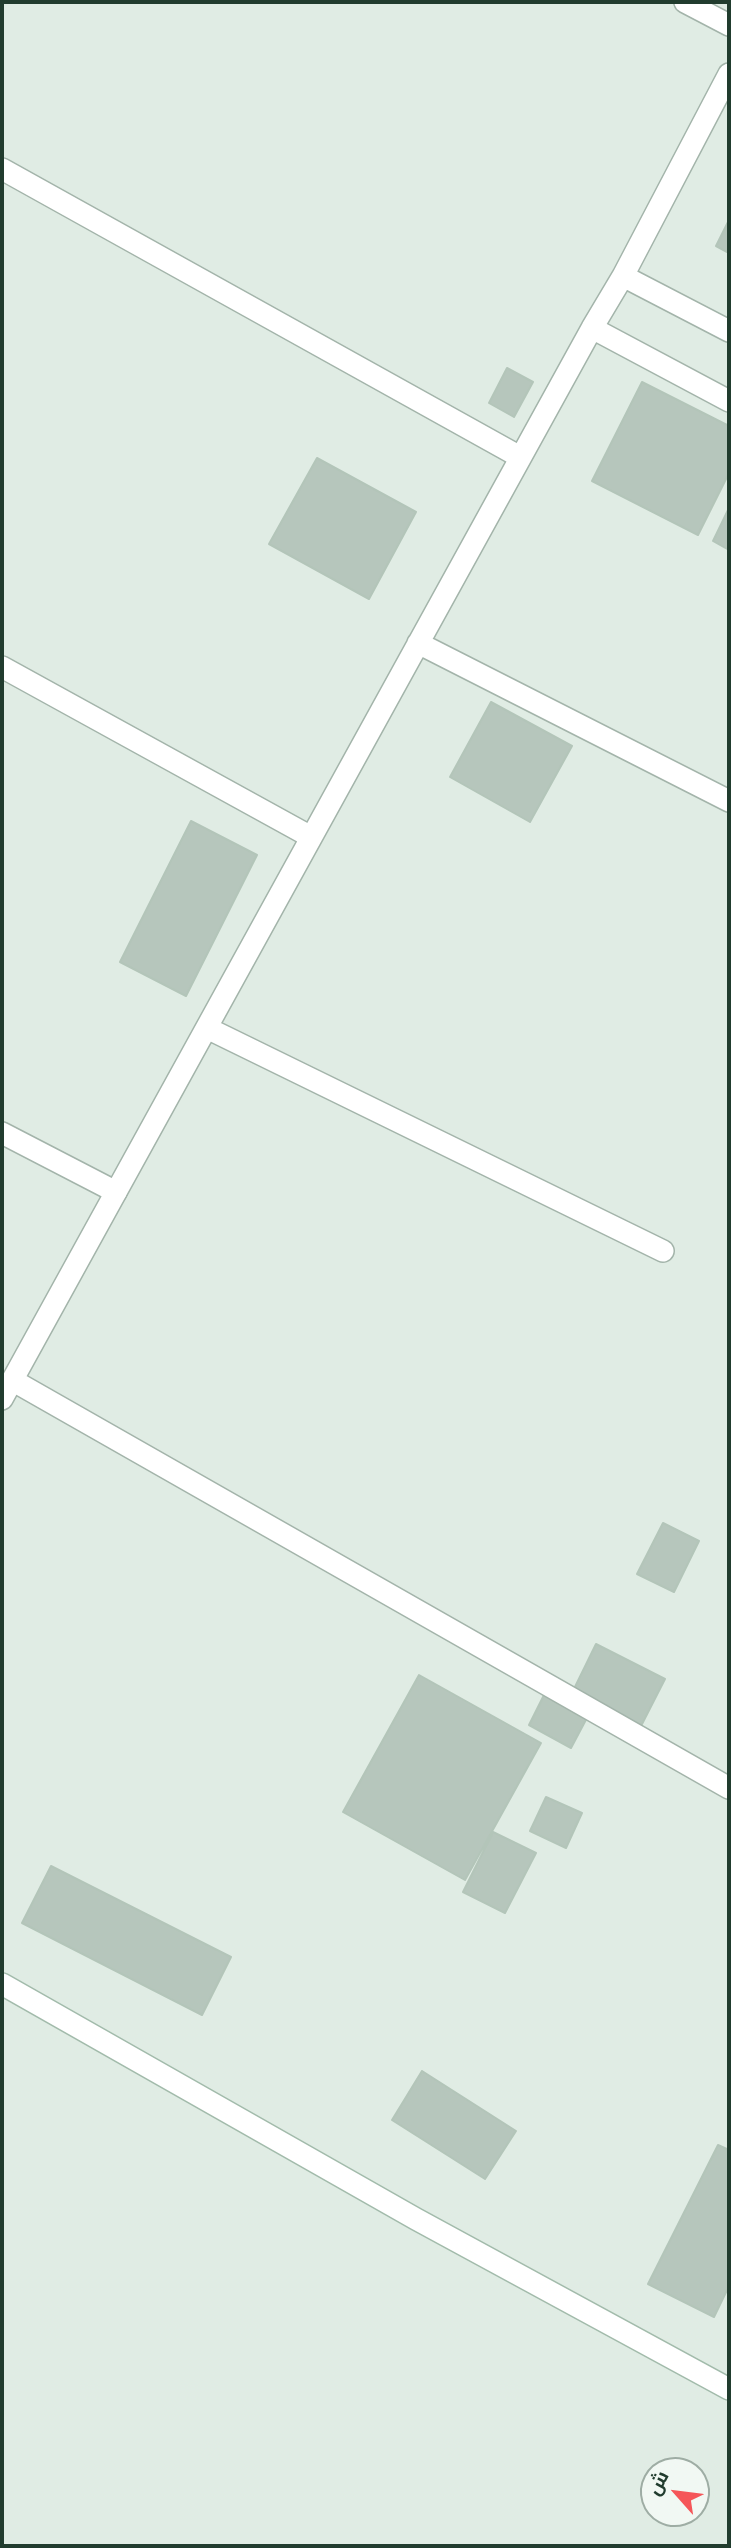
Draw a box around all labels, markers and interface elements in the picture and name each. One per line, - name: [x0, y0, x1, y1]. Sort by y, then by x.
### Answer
- north arrow: [640, 2457, 710, 2527]
- text: ش: [641, 2466, 675, 2499]

